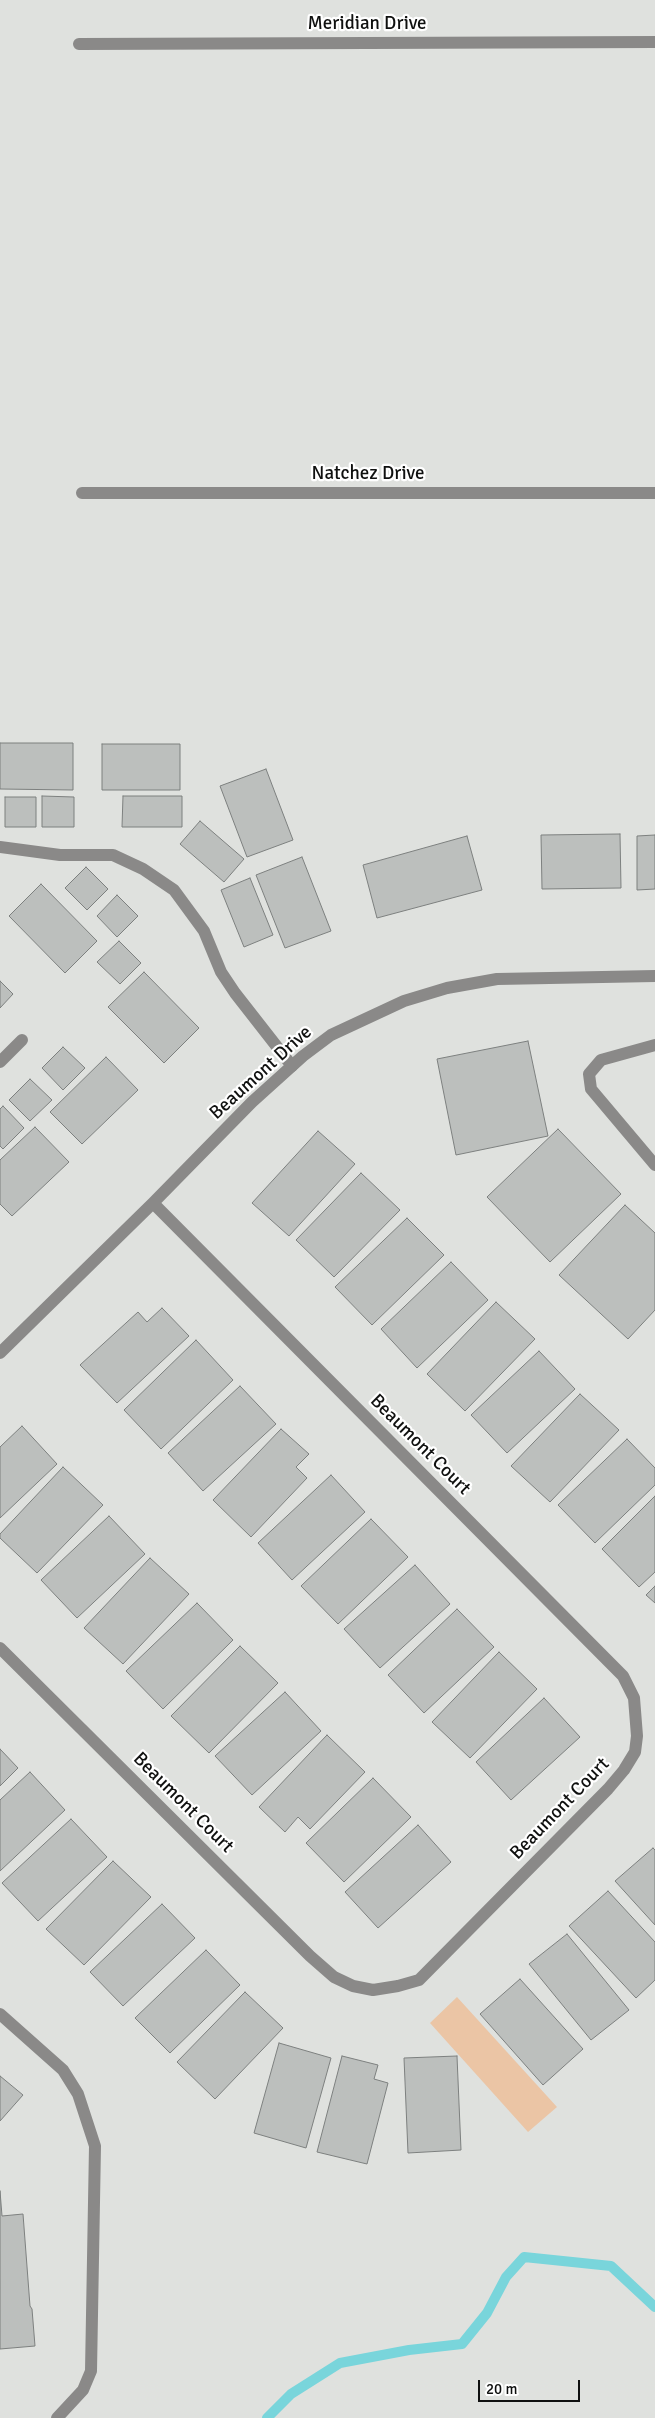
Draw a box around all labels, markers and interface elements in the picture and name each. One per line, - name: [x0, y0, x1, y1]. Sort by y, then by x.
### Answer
- street label: Meridian Drive: [307, 13, 427, 35]
- street label: Natchez Drive: [312, 463, 424, 485]
- street label: Beaumont Drive: [205, 1021, 317, 1125]
- street label: Beaumont Court: [365, 1390, 475, 1500]
- street label: Beaumont Court: [128, 1748, 238, 1858]
- street label: Beaumont Court: [506, 1753, 614, 1865]
- scale bar: [480, 2370, 582, 2402]
- text: 20 m: [486, 2380, 517, 2398]

